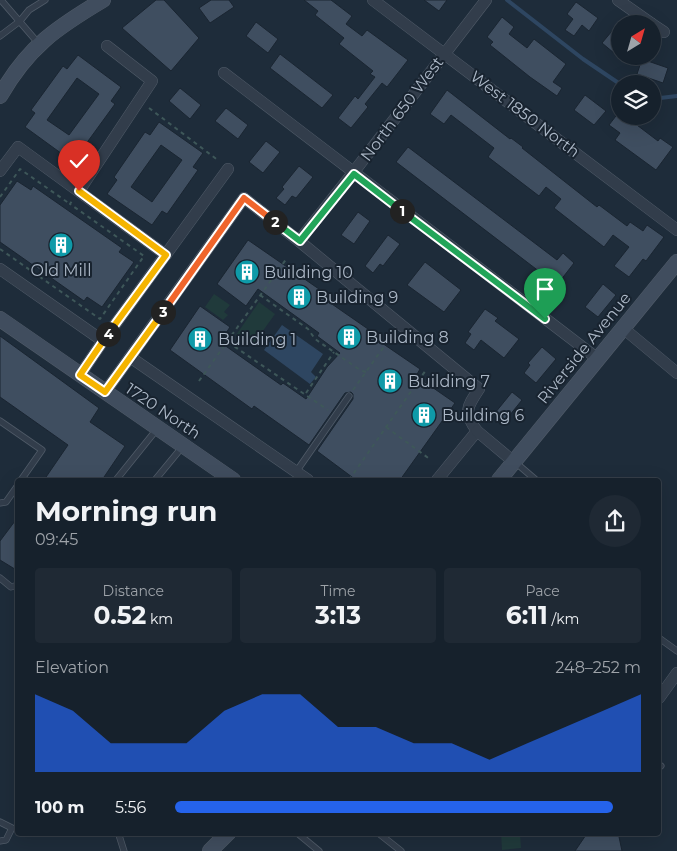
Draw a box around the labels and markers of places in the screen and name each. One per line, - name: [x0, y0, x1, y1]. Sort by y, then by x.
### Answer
- pin: [58, 140, 100, 191]
- pin: 1: [390, 198, 414, 224]
- pin: 2: [262, 210, 288, 234]
- building icon: Old Mill: [48, 232, 74, 258]
- building icon: Building 10: [234, 259, 260, 285]
- place label: Old Mill: [31, 261, 91, 280]
- place label: Building 10: [264, 263, 353, 282]
- pin: [524, 268, 566, 319]
- building icon: Building 9: [286, 284, 312, 310]
- place label: Building 9: [316, 288, 398, 307]
- pin: 3: [150, 300, 176, 324]
- pin: 4: [96, 322, 120, 346]
- building icon: Building 8: [336, 324, 362, 350]
- building icon: Building 1: [187, 326, 213, 352]
- place label: Building 8: [366, 328, 449, 347]
- place label: Building 1: [218, 330, 296, 349]
- building icon: Building 7: [377, 368, 403, 394]
- place label: Building 7: [408, 372, 490, 391]
- building icon: Building 6: [411, 402, 437, 428]
- place label: Building 6: [442, 406, 525, 425]

